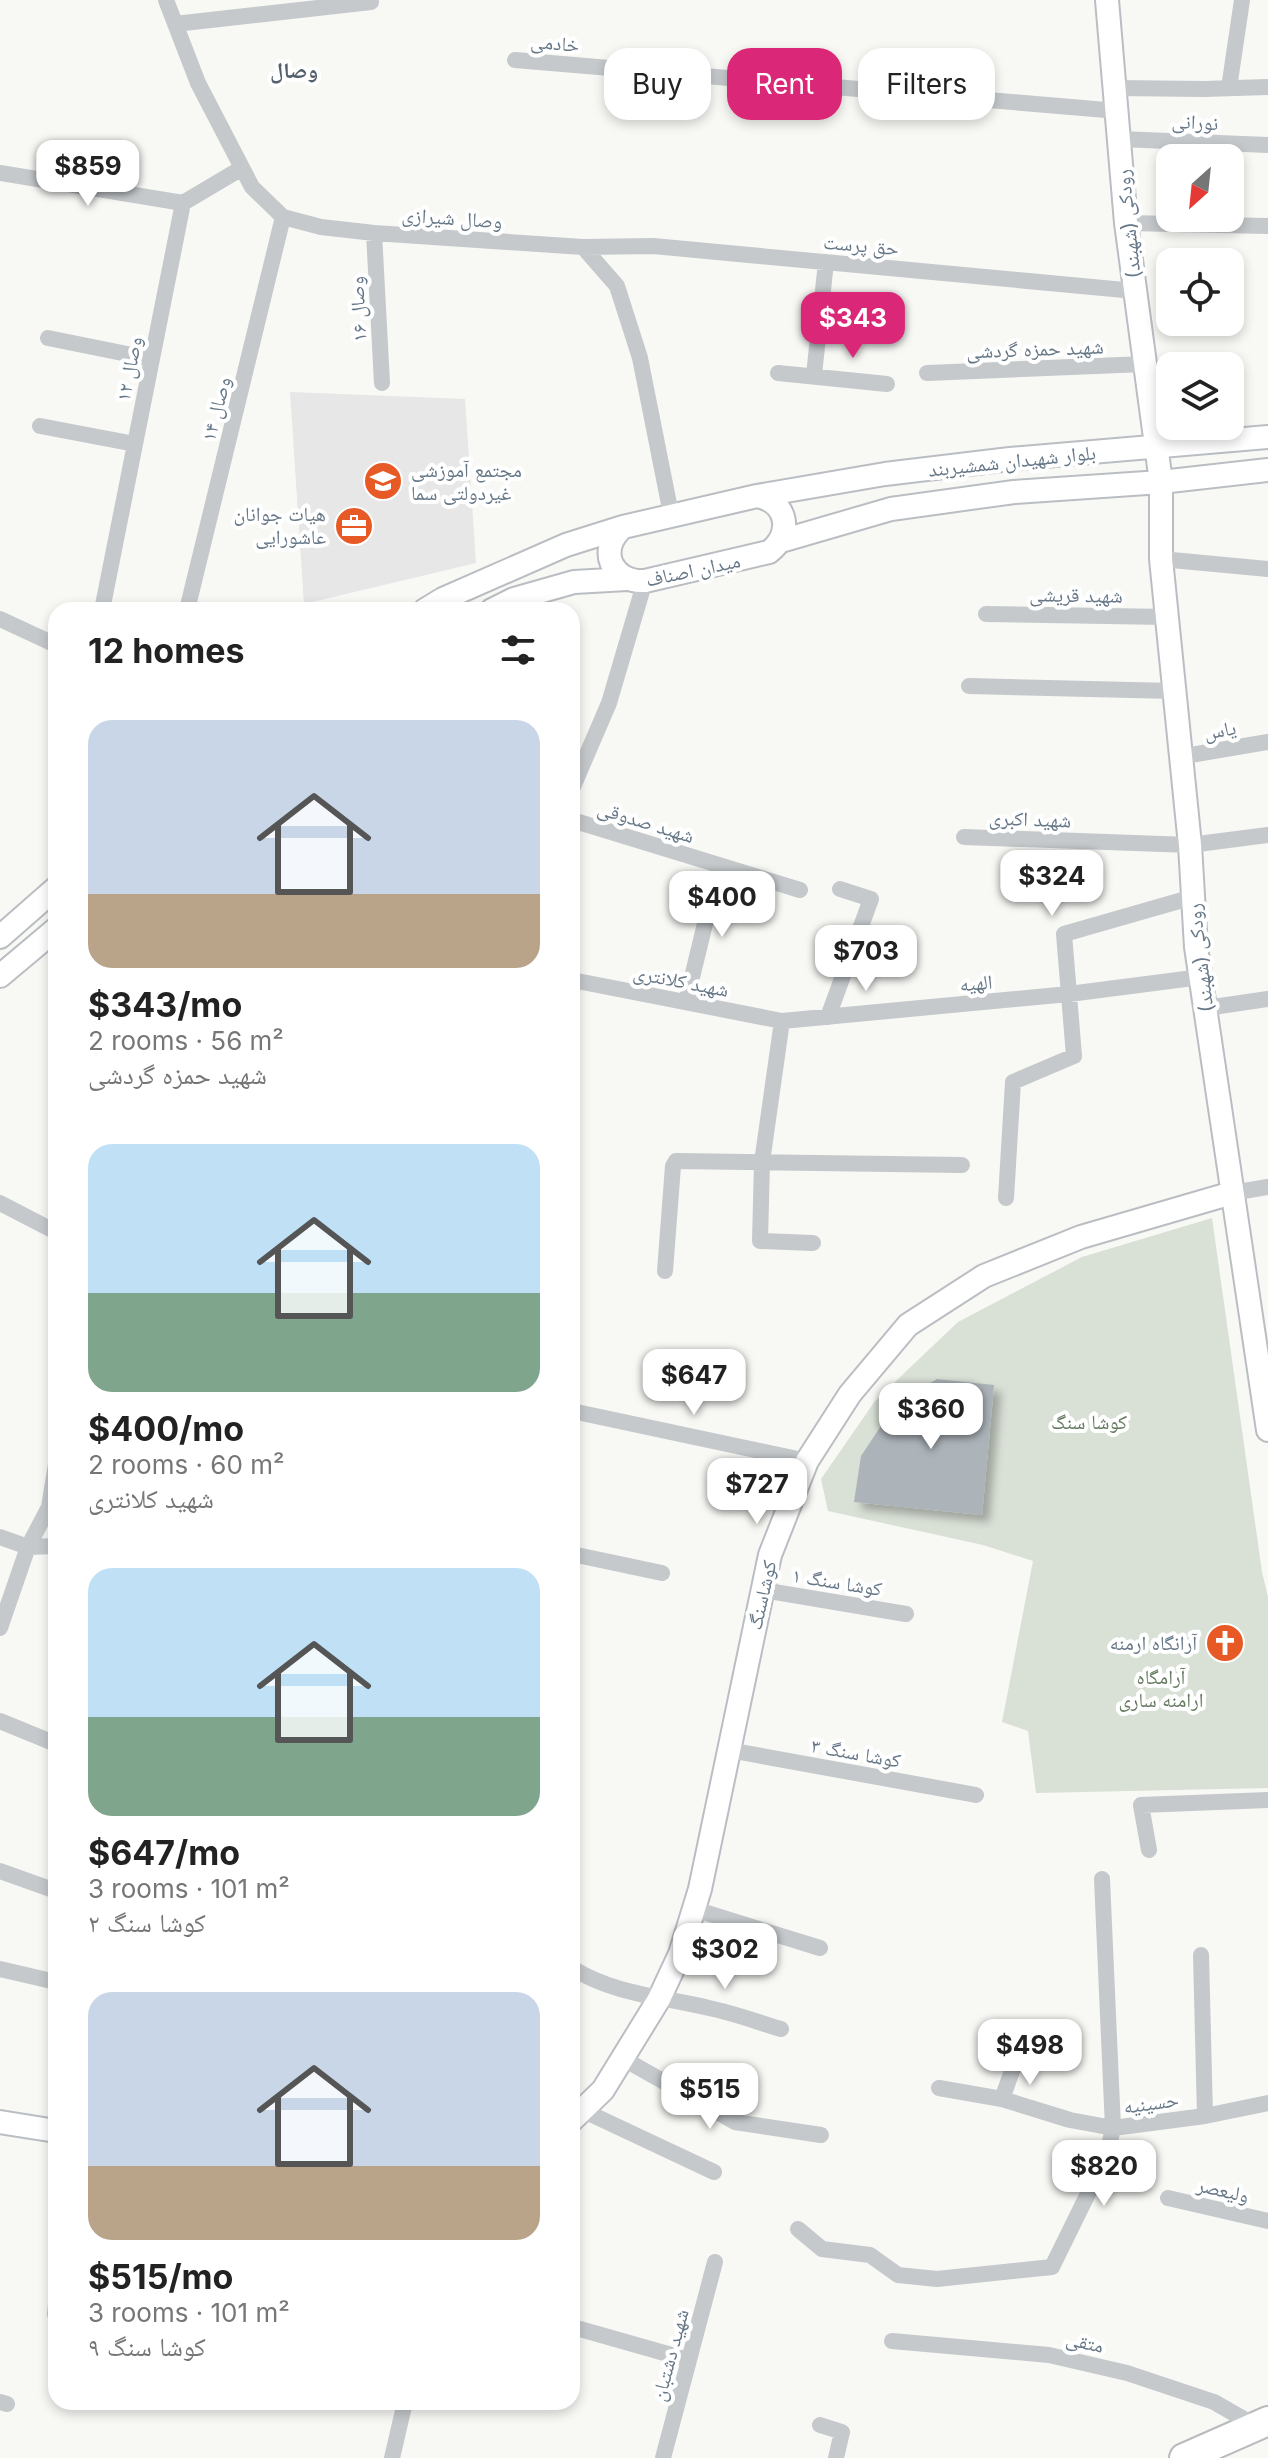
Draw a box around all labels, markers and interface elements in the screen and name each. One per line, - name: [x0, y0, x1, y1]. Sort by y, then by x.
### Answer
- street label: خادمی: [530, 29, 581, 57]
- chip: Buy: [604, 48, 711, 120]
- chip: Rent: [727, 48, 842, 120]
- chip: Filters: [858, 48, 995, 120]
- district label: وصال: [270, 57, 318, 84]
- street label: نورانی: [1171, 109, 1219, 135]
- pin: $859: [41, 140, 135, 208]
- north arrow: [1156, 144, 1244, 232]
- map controls: [1156, 144, 1244, 440]
- text: $859: [54, 150, 122, 181]
- street label: رودکی (شهبند): [1110, 168, 1146, 280]
- street label: وصال شیرازی: [401, 203, 503, 233]
- street label: حق پرست: [822, 230, 900, 260]
- button: locate: [1156, 248, 1244, 336]
- street label: وصال ۱۶: [344, 276, 372, 342]
- pin: $343: [806, 292, 900, 360]
- text: $343: [819, 302, 887, 333]
- street label: وصال ۱۲: [111, 334, 147, 404]
- street label: شهید حمزه گردشی: [966, 335, 1104, 363]
- button: layers: [1156, 352, 1244, 440]
- street label: وصال ۱۴: [196, 374, 236, 444]
- street label: بلوار شهیدان شمشیربند: [927, 440, 1097, 482]
- place label: مجتمع آموزشی غیردولتی سما: [411, 458, 522, 505]
- school or university icon: مجتمع آموزشی غیردولتی سما: [362, 460, 404, 502]
- place label: هیات جوانان عاشورایی: [233, 502, 326, 549]
- office icon: هیات جوانان عاشورایی: [333, 505, 375, 547]
- street label: میدان اصناف: [643, 548, 743, 592]
- street label: شهید قریشی: [1029, 582, 1123, 608]
- icon: filters: [496, 628, 540, 672]
- text: 12 homes: [88, 630, 244, 671]
- street label: یاس: [1202, 715, 1238, 745]
- icon: home: [242, 772, 386, 916]
- street label: شهید صدوقی: [595, 796, 697, 848]
- street label: شهید اکبری: [988, 806, 1072, 832]
- pin: $324: [1005, 850, 1099, 918]
- text: $324: [1018, 860, 1086, 891]
- pin: $400: [675, 871, 769, 939]
- text: $400: [687, 881, 757, 912]
- street label: رودکی (شهبند): [1181, 902, 1219, 1014]
- pin: $703: [819, 925, 913, 993]
- text: $703: [833, 935, 899, 966]
- street label: شهید کلانتری: [631, 960, 731, 1002]
- street label: الهیه: [959, 970, 993, 996]
- text: $343/mo: [88, 984, 242, 1025]
- text: 2 rooms · 56 m²: [88, 1025, 284, 1056]
- text: شهید حمزه گردشی: [88, 1059, 267, 1090]
- icon: home: [242, 1196, 386, 1340]
- pin: $647: [647, 1349, 741, 1417]
- text: $647: [661, 1359, 727, 1390]
- pin: $360: [884, 1383, 978, 1451]
- text: $360: [897, 1393, 965, 1424]
- text: $400/mo: [88, 1408, 244, 1449]
- park label: کوشا سنگ: [1051, 1410, 1127, 1434]
- text: 2 rooms · 60 m²: [88, 1449, 284, 1480]
- pin: $727: [710, 1458, 804, 1526]
- text: $727: [725, 1468, 789, 1499]
- text: شهید کلانتری: [88, 1483, 214, 1514]
- street label: کوشاسنگ: [742, 1558, 782, 1632]
- street label: کوشا سنگ ۱: [790, 1563, 884, 1601]
- icon: home: [242, 1620, 386, 1764]
- church icon: آرانگاه ارمنه: [1204, 1622, 1246, 1664]
- place label: آرانگاه ارمنه: [1110, 1631, 1198, 1655]
- park label: آرامگاه ارامنه ساری: [1118, 1665, 1204, 1712]
- street label: کوشا سنگ ۳: [809, 1733, 903, 1773]
- text: $647/mo: [88, 1832, 240, 1873]
- text: 3 rooms · 101 m²: [88, 1873, 290, 1904]
- text: کوشا سنگ ۲: [88, 1907, 206, 1938]
- pin: $302: [678, 1923, 772, 1991]
- text: $302: [691, 1933, 759, 1964]
- pin: $498: [983, 2019, 1077, 2087]
- text: $498: [996, 2029, 1064, 2060]
- icon: home: [242, 2044, 386, 2188]
- pin: $515: [663, 2063, 757, 2131]
- text: $515: [679, 2073, 741, 2104]
- street label: حسینیه: [1122, 2087, 1180, 2119]
- pin: $820: [1057, 2140, 1151, 2208]
- text: $820: [1070, 2150, 1138, 2181]
- street label: ولیعصر: [1194, 2172, 1251, 2208]
- text: $515/mo: [88, 2256, 233, 2297]
- text: 3 rooms · 101 m²: [88, 2297, 290, 2328]
- street label: شهید دشتبان: [646, 2306, 694, 2404]
- street label: متقی: [1064, 2326, 1106, 2358]
- text: کوشا سنگ ۹: [88, 2331, 206, 2362]

